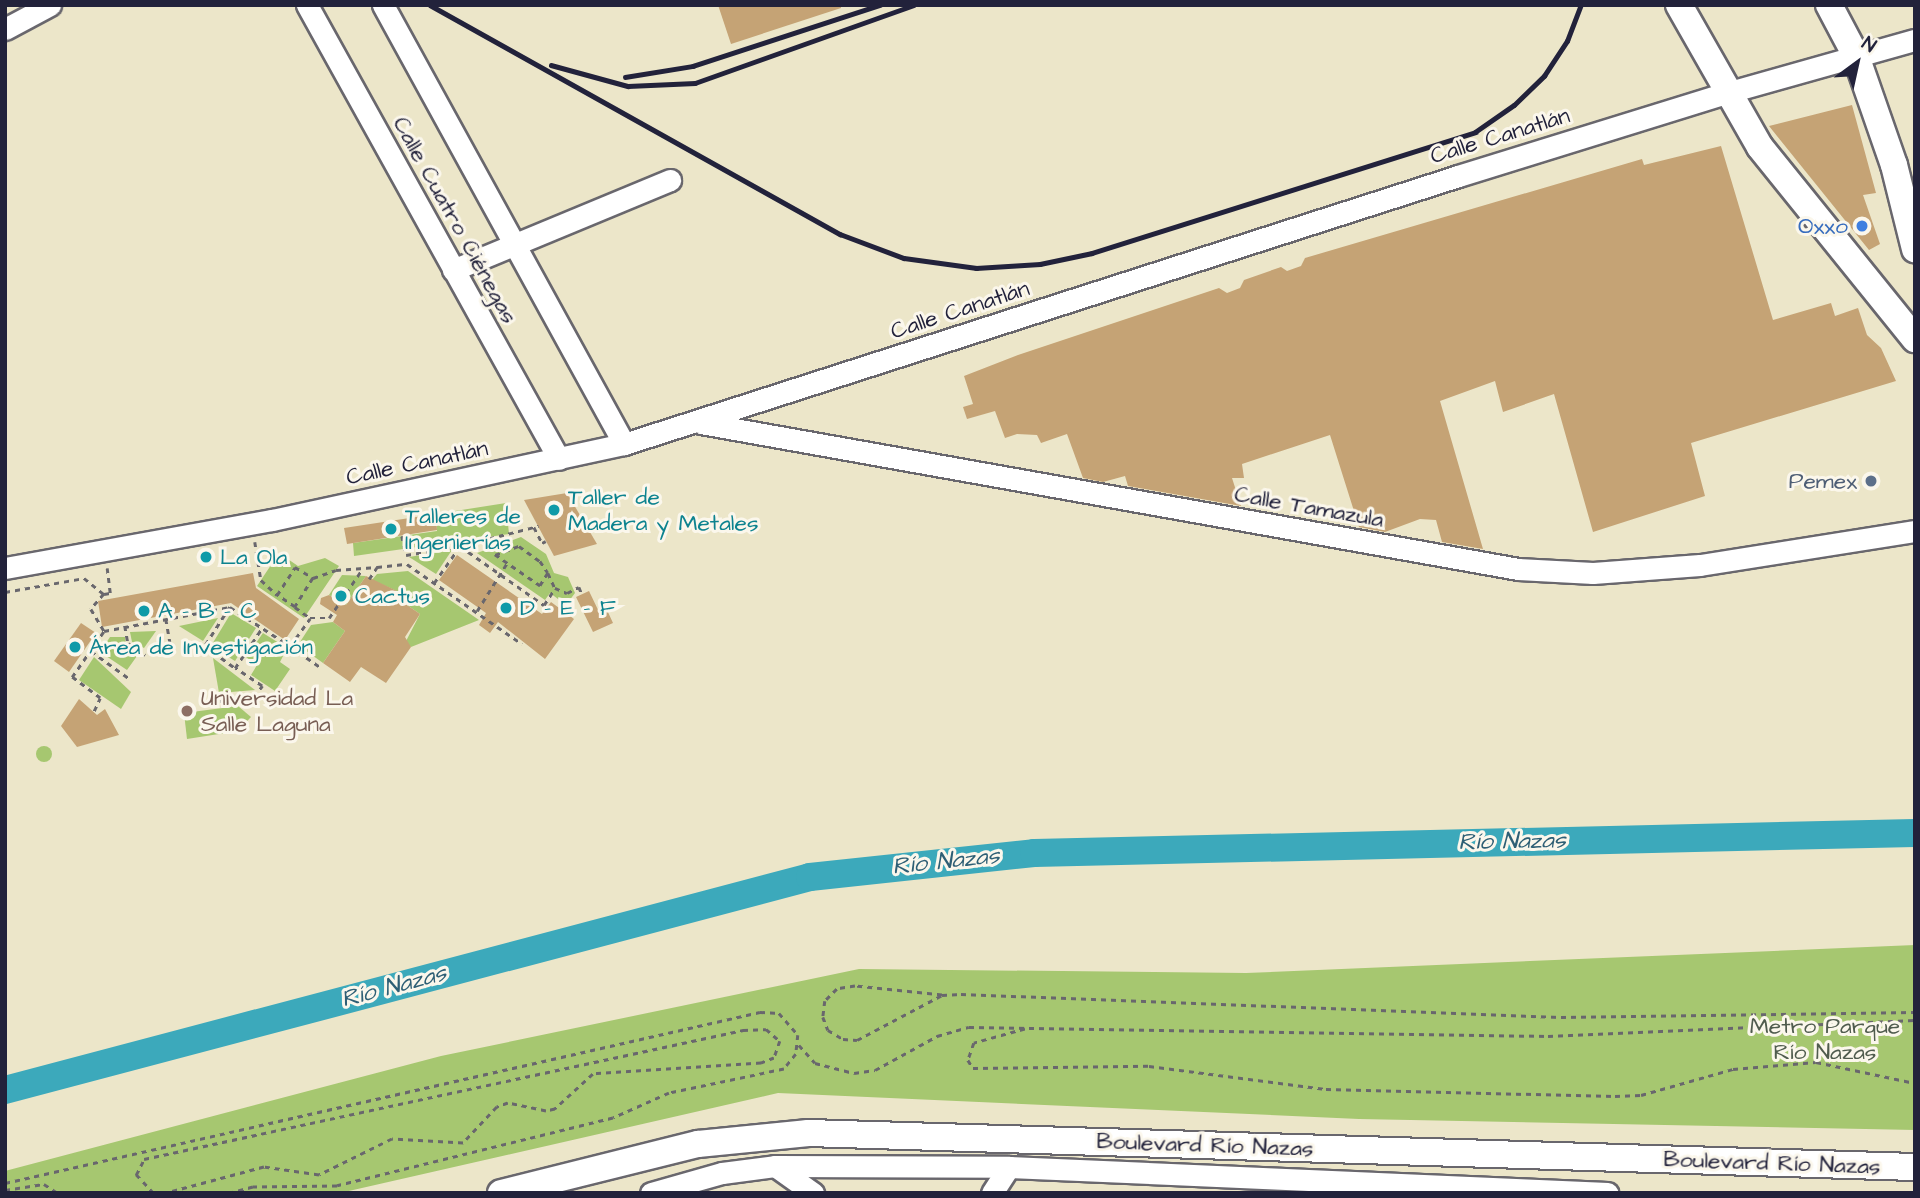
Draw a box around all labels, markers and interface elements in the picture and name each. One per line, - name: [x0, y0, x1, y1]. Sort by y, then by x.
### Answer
- north arrow: [1822, 28, 1892, 98]
- text: N: [1856, 30, 1881, 60]
- street label: Calle Canatlán: [1427, 102, 1573, 170]
- street label: Calle Cuatro Ciénegas: [387, 112, 523, 328]
- place label: Oxxo: [1798, 212, 1848, 240]
- marker: Oxxo: [1854, 218, 1870, 234]
- street label: Calle Canatlán: [887, 275, 1033, 345]
- street label: Calle Canatlán: [344, 435, 490, 491]
- place label: Pemex: [1789, 467, 1857, 495]
- marker: Pemex: [1863, 473, 1879, 489]
- street label: Calle Tamazula: [1232, 480, 1386, 534]
- place label: Taller de Madera y Metales: [568, 483, 758, 537]
- place label: Talleres de Ingenierías: [405, 502, 521, 556]
- marker: Taller de Madera y Metales: [546, 502, 562, 518]
- marker: Talleres de Ingenierías: [383, 521, 399, 537]
- place label: La Ola: [220, 543, 288, 571]
- marker: La Ola: [198, 549, 214, 565]
- place label: Cactus: [355, 582, 430, 610]
- marker: Cactus: [333, 588, 349, 604]
- place label: D - E - F: [520, 594, 616, 622]
- place label: A - B - C: [158, 597, 256, 625]
- marker: D - E - F: [498, 600, 514, 616]
- marker: A - B - C: [136, 603, 152, 619]
- place label: Área de Investigación: [89, 633, 313, 661]
- marker: Área de Investigación: [67, 639, 83, 655]
- place label: Universidad La Salle Laguna: [201, 684, 353, 738]
- marker: Universidad La Salle Laguna: [179, 703, 195, 719]
- water label: Río Nazas: [1458, 827, 1566, 857]
- water label: Río Nazas: [891, 842, 1001, 882]
- water label: Río Nazas: [338, 959, 450, 1015]
- park label: Metro Parque Río Nazas: [1750, 1012, 1900, 1066]
- street label: Boulevard Río Nazas: [1096, 1127, 1314, 1163]
- street label: Boulevard Río Nazas: [1663, 1145, 1881, 1181]

